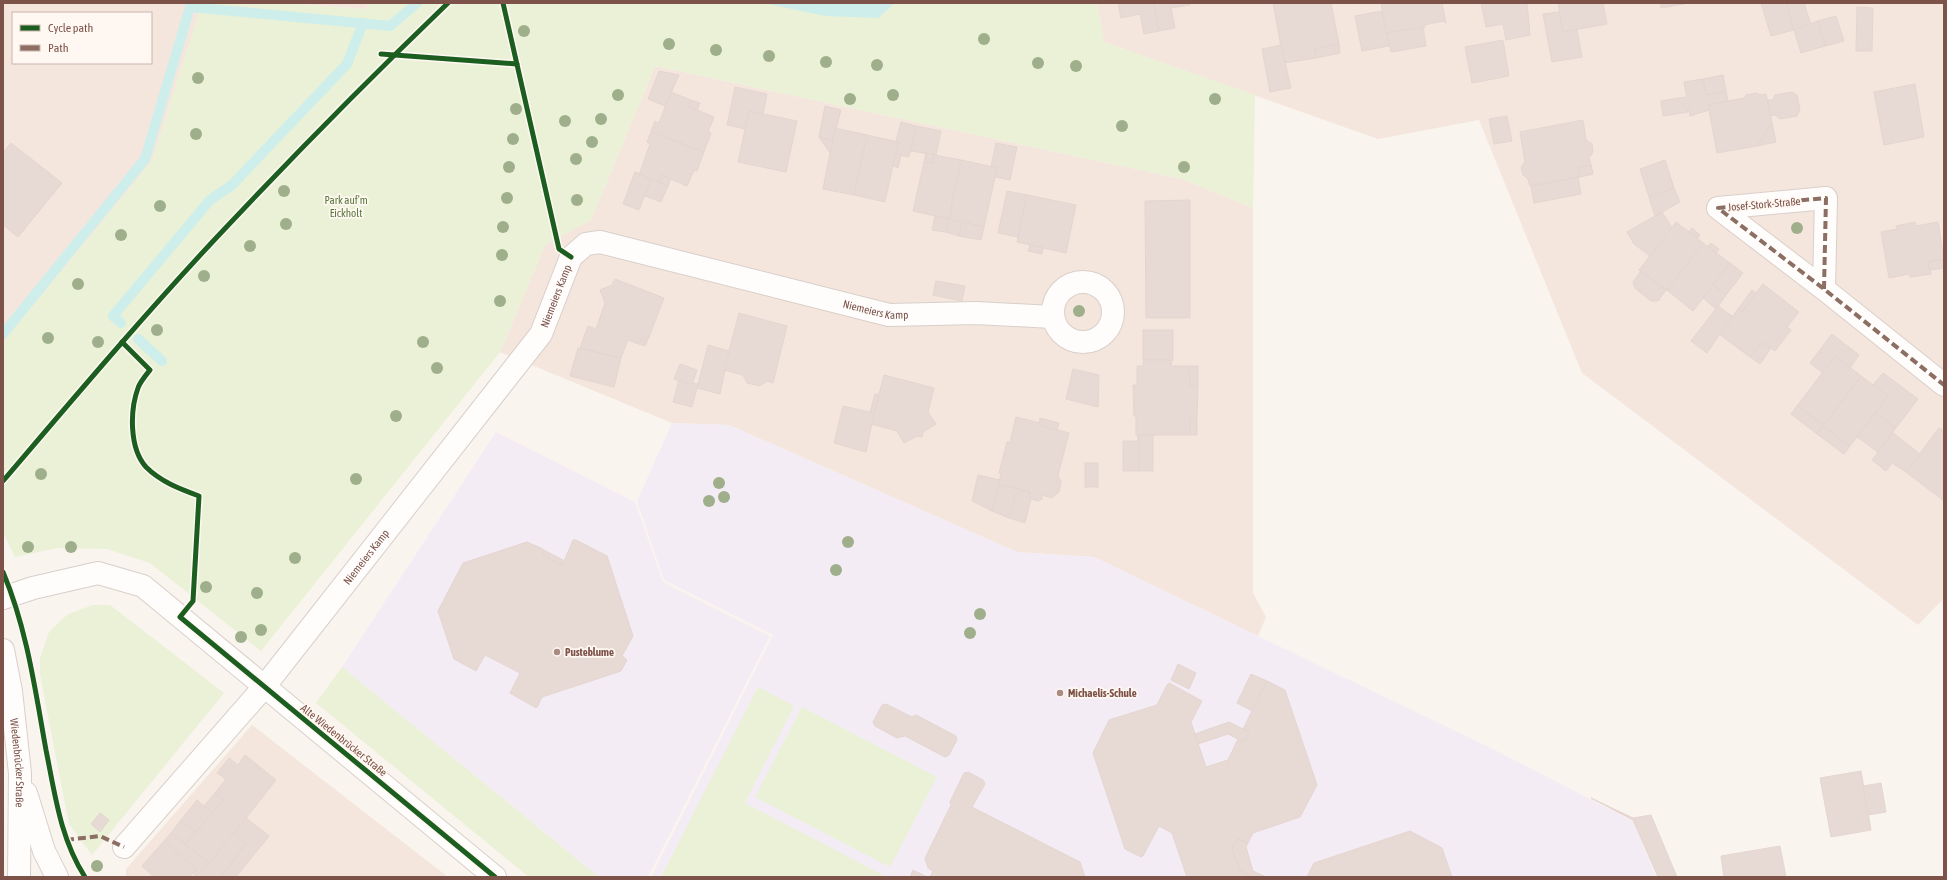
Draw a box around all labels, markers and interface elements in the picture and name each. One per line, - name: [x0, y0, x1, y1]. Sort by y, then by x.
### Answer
- legend: [12, 12, 152, 64]
- text: Cycle path: [48, 21, 93, 35]
- text: Path: [48, 41, 69, 55]
- park label: Park auf‘m Eickholt: [324, 194, 368, 219]
- street label: Josef-Stork-Straße: [1727, 195, 1801, 213]
- street label: Niemeiers Kamp: [538, 263, 573, 329]
- street label: Niemeiers Kamp: [842, 298, 908, 321]
- street label: Niemeiers Kamp: [341, 527, 391, 587]
- place label: Pusteblume: [565, 646, 614, 658]
- marker: Pusteblume: [552, 647, 562, 657]
- place label: Michaelis-Schule: [1068, 687, 1137, 699]
- marker: Michaelis-Schule: [1055, 688, 1065, 698]
- street label: Alte Wiedenbrücker Straße: [299, 702, 389, 778]
- street label: Wiedenbrücker Straße: [8, 718, 26, 808]

